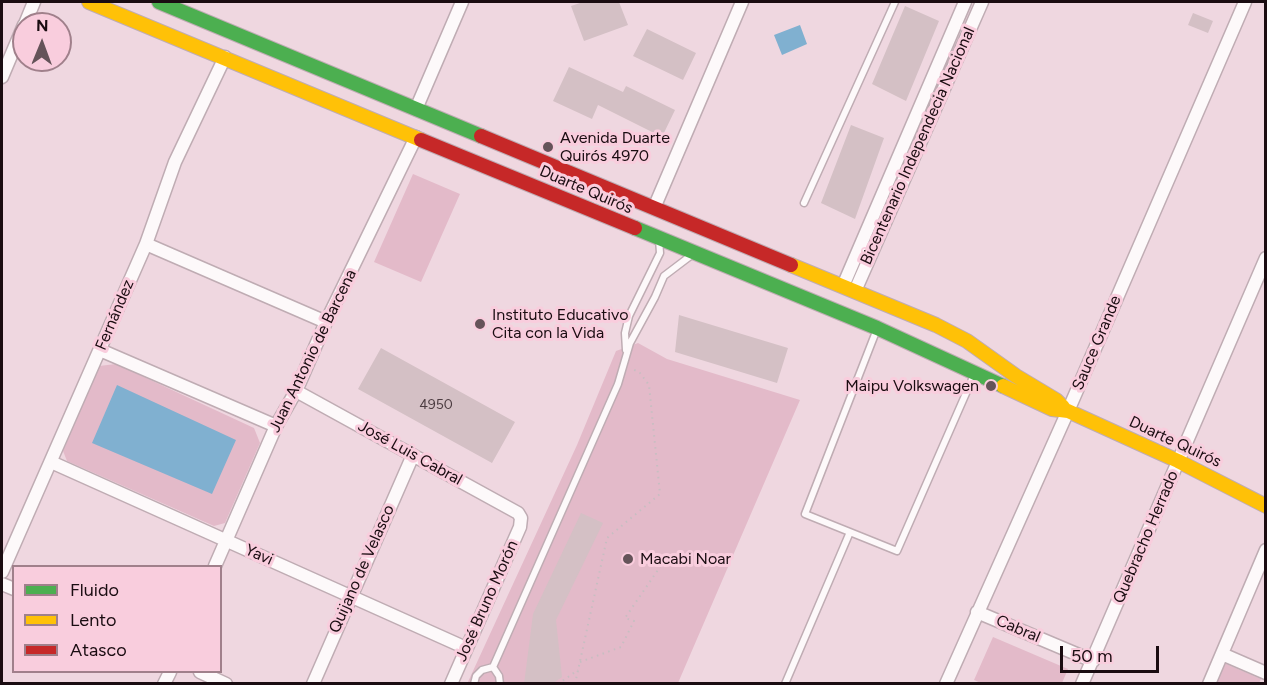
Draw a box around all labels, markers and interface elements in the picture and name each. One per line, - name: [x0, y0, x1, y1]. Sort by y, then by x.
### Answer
- north arrow: [12, 12, 72, 72]
- text: N: [36, 16, 49, 35]
- street label: Bicentenario Independecia Nacional: [857, 24, 979, 268]
- place label: Avenida Duarte Quirós 4970: [560, 128, 670, 166]
- marker: Avenida Duarte Quirós 4970: [541, 140, 555, 154]
- street label: Duarte Quirós: [536, 162, 636, 218]
- street label: Juan Antonio de Barcena: [265, 266, 361, 436]
- street label: Fernández: [92, 277, 138, 353]
- street label: Sauce Grande: [1068, 293, 1126, 393]
- place label: Instituto Educativo Cita con la Vida: [492, 305, 628, 343]
- marker: Instituto Educativo Cita con la Vida: [473, 317, 487, 331]
- place label: Maipu Volkswagen: [845, 376, 979, 396]
- marker: Maipu Volkswagen: [984, 379, 998, 393]
- house number: 4950: [419, 397, 453, 413]
- street label: Duarte Quirós: [1126, 412, 1224, 472]
- street label: José Luis Cabral: [355, 416, 465, 490]
- street label: Quebracho Herrado: [1109, 468, 1183, 606]
- street label: Quijano de Velasco: [325, 502, 399, 636]
- street label: José Bruno Morón: [452, 538, 522, 664]
- street label: Yavi: [242, 540, 276, 570]
- place label: Macabi Noar: [640, 549, 731, 569]
- marker: Macabi Noar: [621, 552, 635, 566]
- legend: [12, 565, 222, 673]
- text: Fluido: [70, 579, 119, 601]
- text: Lento: [70, 609, 116, 631]
- street label: Cabral: [993, 611, 1043, 647]
- scale bar: [1063, 634, 1162, 672]
- text: Atasco: [70, 639, 127, 661]
- text: 50 m: [1071, 645, 1113, 667]

